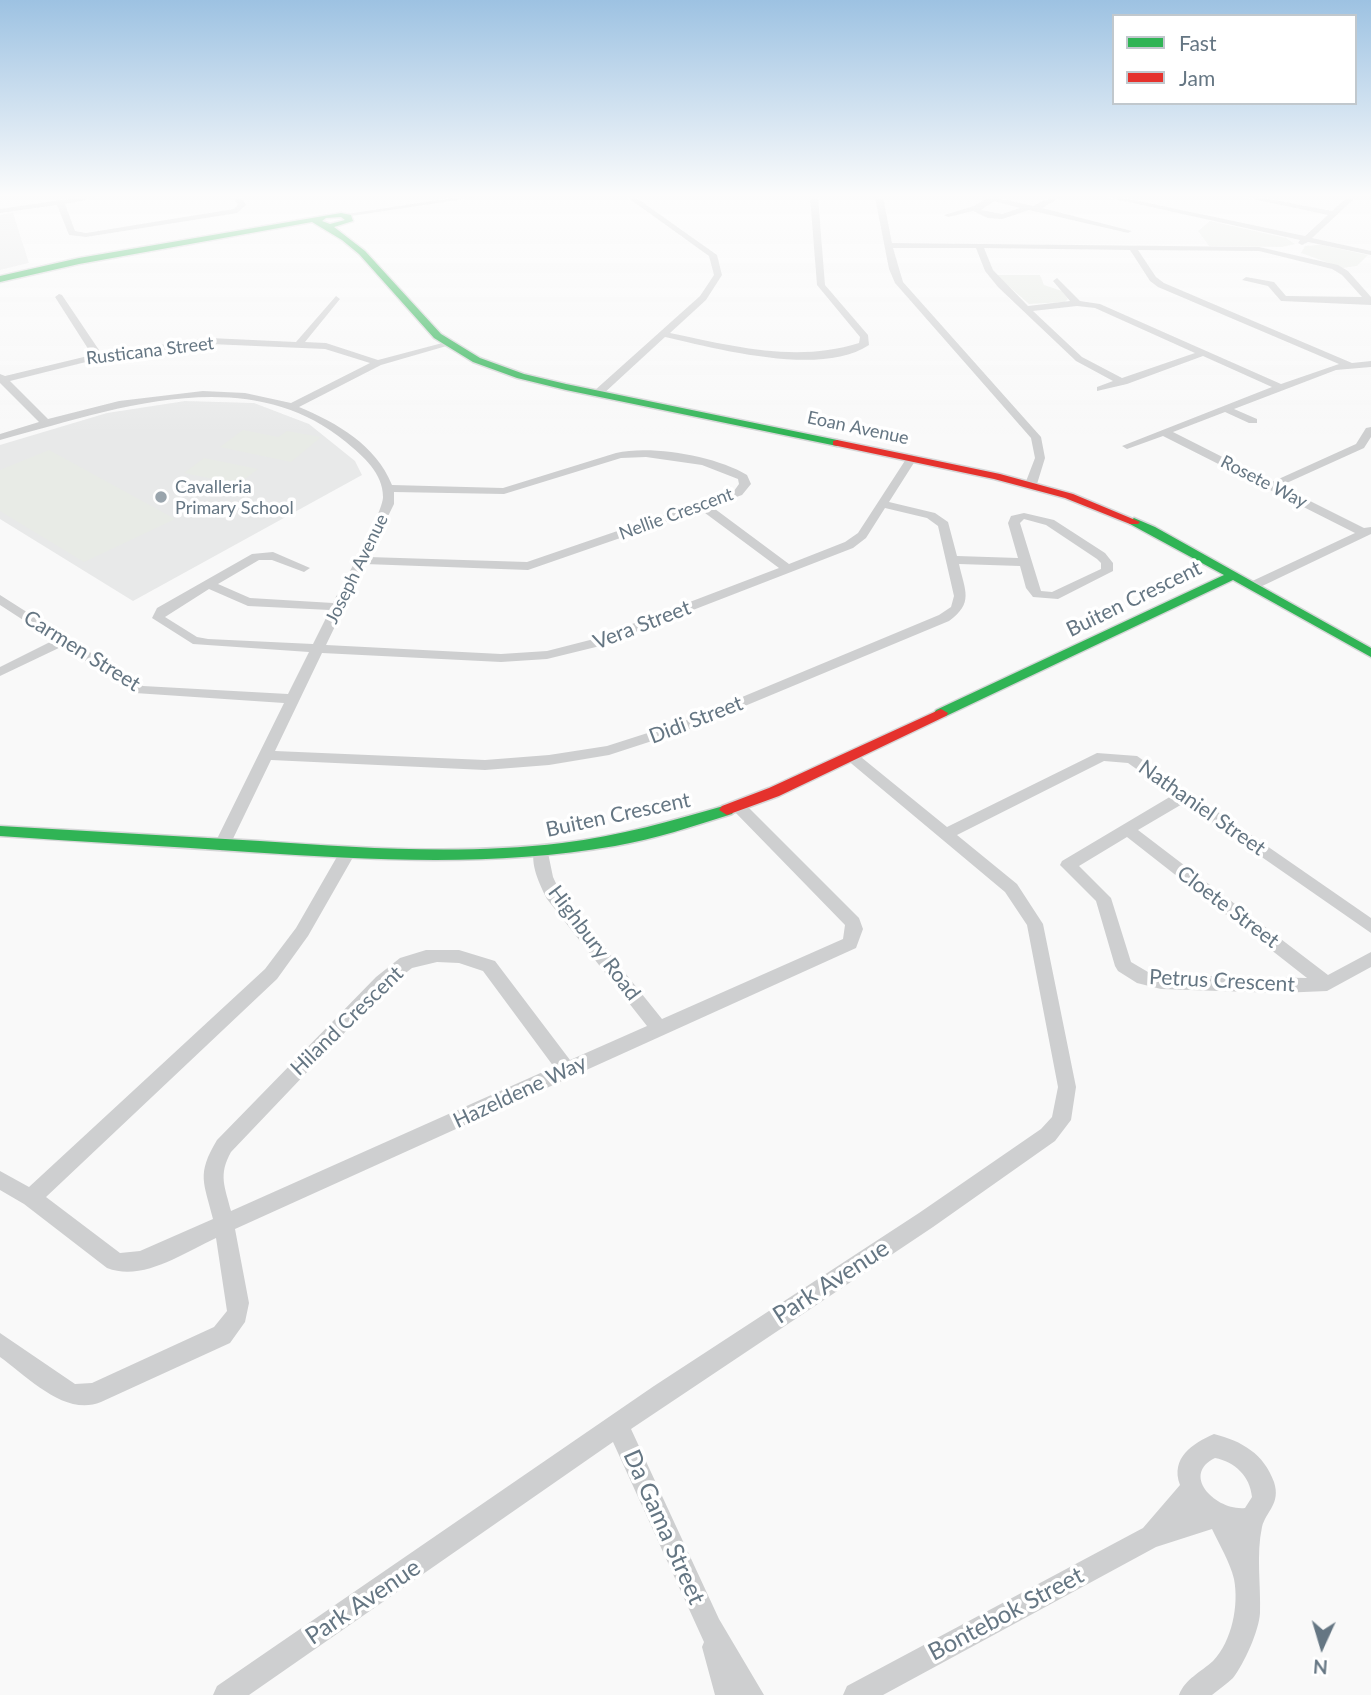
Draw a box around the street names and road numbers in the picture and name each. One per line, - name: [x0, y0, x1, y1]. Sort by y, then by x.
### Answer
- street label: Rusticana Street: [85, 332, 215, 370]
- street label: Eoan Avenue: [805, 407, 911, 449]
- street label: Rosete Way: [1217, 451, 1311, 513]
- street label: Nellie Crescent: [616, 483, 736, 545]
- street label: Joseph Avenue: [321, 511, 393, 627]
- street label: Buiten Crescent: [1062, 555, 1206, 643]
- street label: Vera Street: [590, 595, 694, 655]
- street label: Carmen Street: [19, 605, 145, 697]
- street label: Didi Street: [646, 691, 746, 749]
- street label: Nathaniel Street: [1134, 755, 1270, 861]
- street label: Buiten Crescent: [543, 787, 693, 843]
- street label: Cloete Street: [1172, 860, 1284, 954]
- street label: Highbury Road: [543, 881, 645, 1005]
- street label: Hiland Crescent: [286, 961, 408, 1081]
- street label: Petrus Crescent: [1149, 965, 1295, 997]
- street label: Hazeldene Way: [449, 1050, 591, 1134]
- street label: Park Avenue: [768, 1234, 894, 1330]
- street label: Da Gama Street: [617, 1445, 711, 1609]
- street label: Park Avenue: [300, 1553, 426, 1651]
- street label: Bontebok Street: [923, 1561, 1089, 1667]

